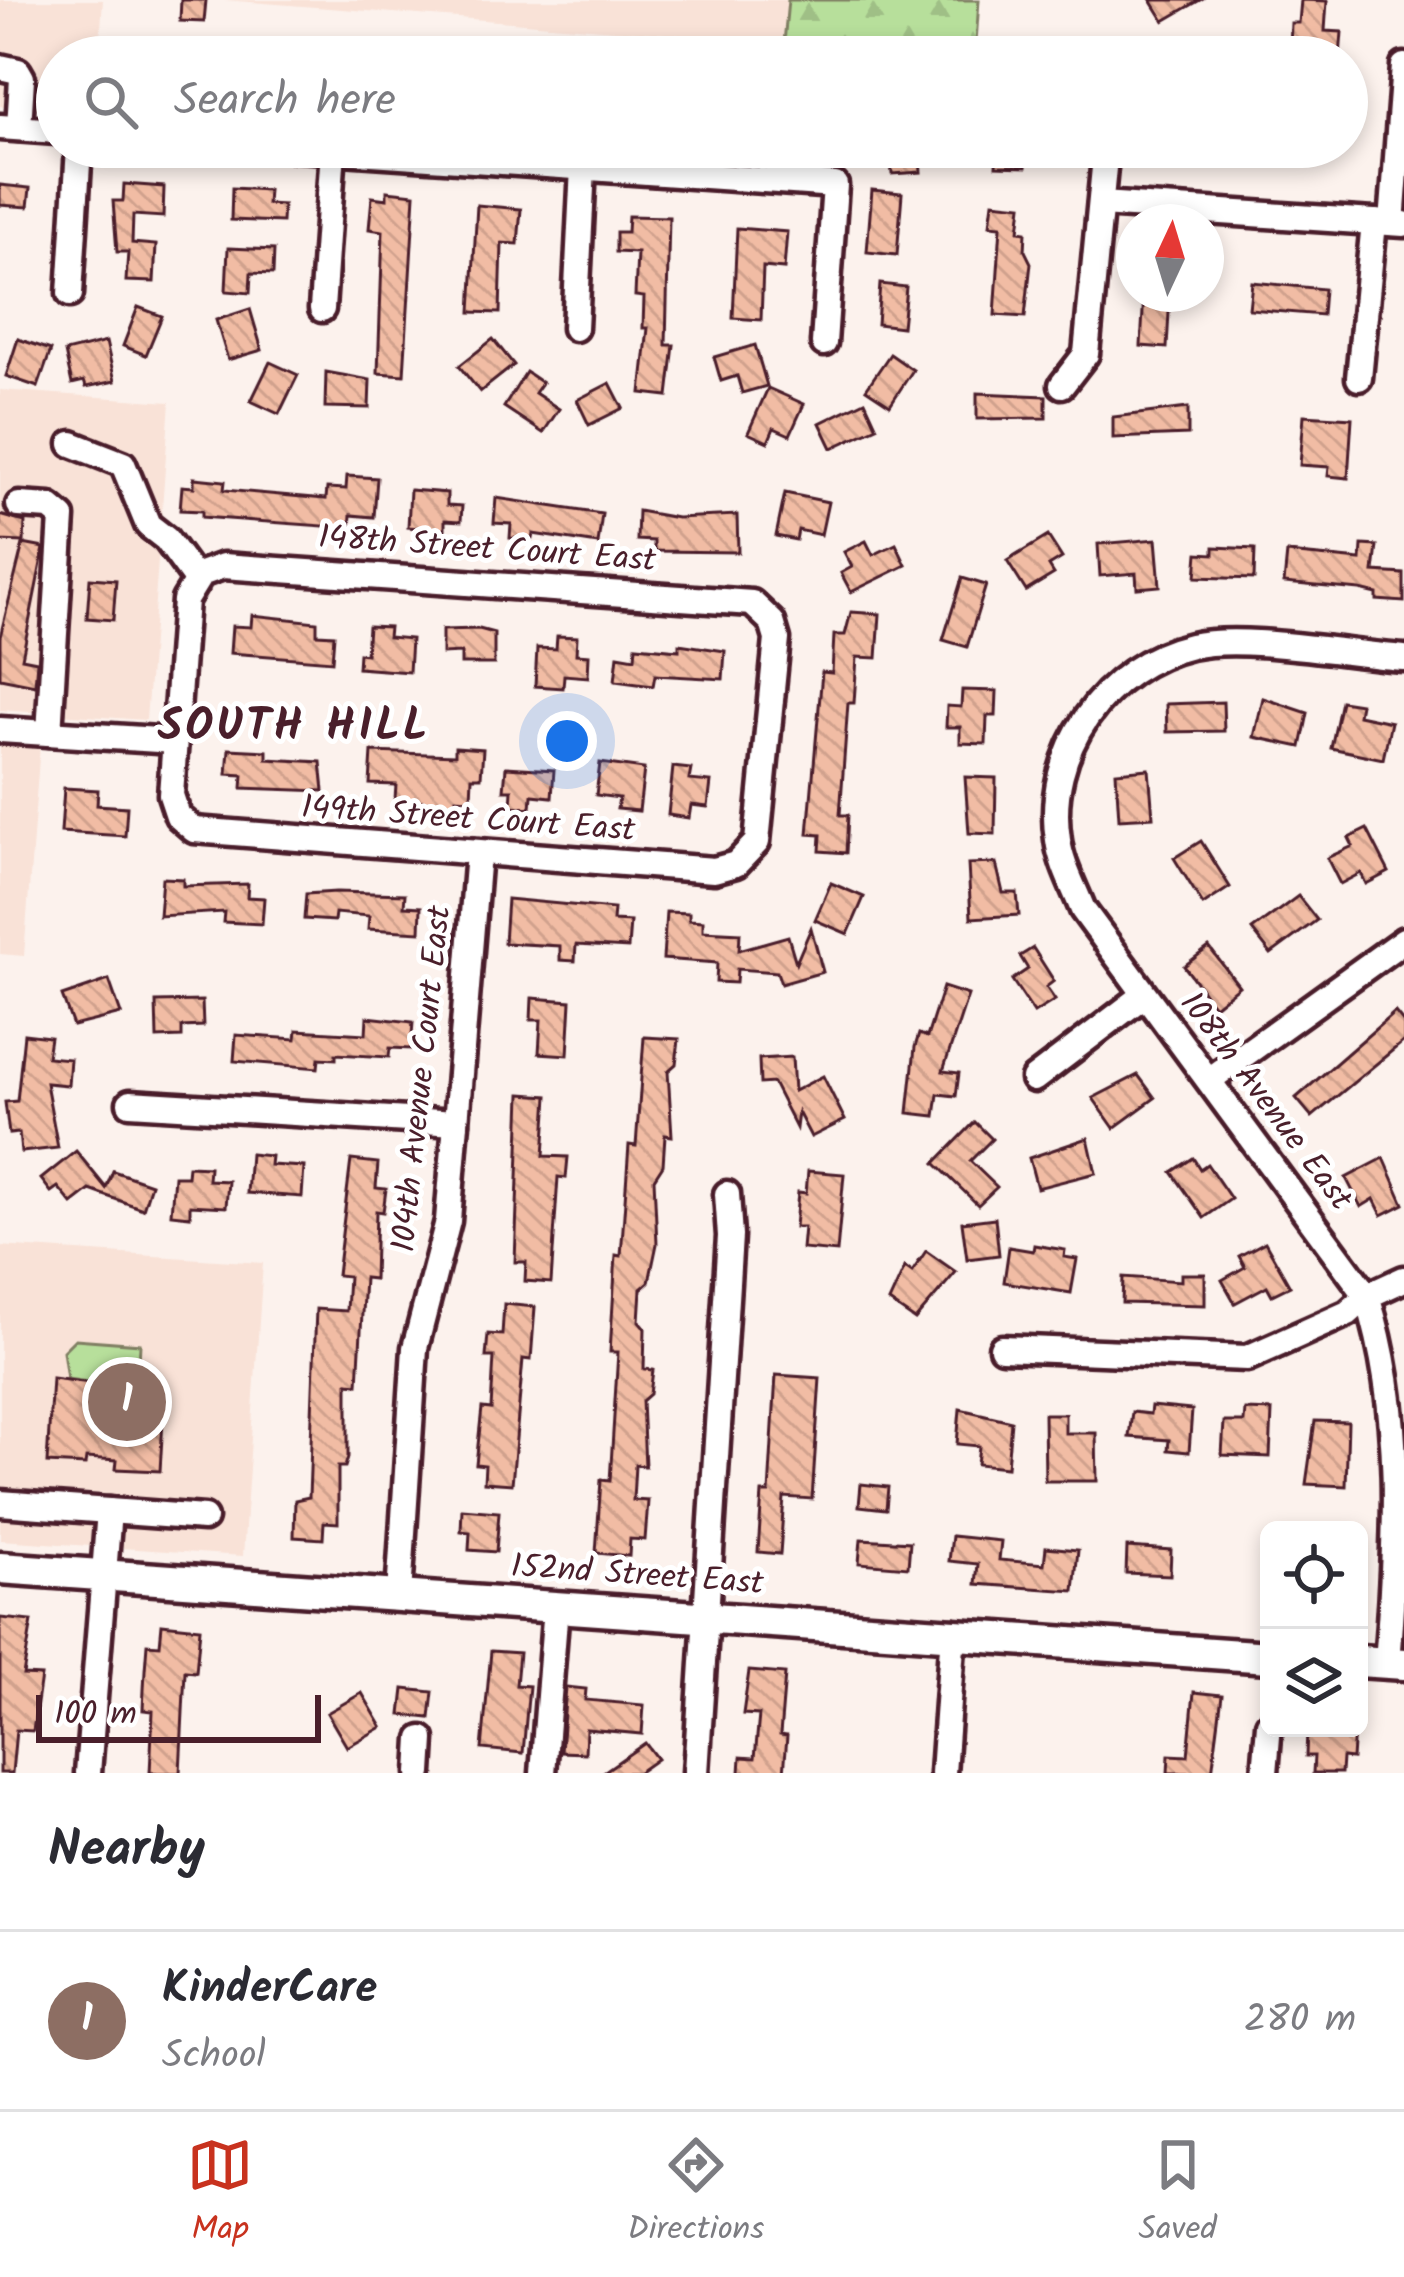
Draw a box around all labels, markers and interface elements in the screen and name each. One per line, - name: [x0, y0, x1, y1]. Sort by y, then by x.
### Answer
- search box: [36, 36, 1368, 168]
- text: Search here: [174, 66, 396, 138]
- icon: search: [78, 69, 144, 135]
- north arrow: [1116, 204, 1224, 312]
- street label: 148th Street Court East: [316, 512, 659, 588]
- district label: SOUTH HILL: [158, 692, 430, 764]
- your location: [537, 711, 597, 771]
- street label: 149th Street Court East: [299, 782, 638, 858]
- street label: 104th Avenue Court East: [378, 902, 468, 1255]
- street label: 108th Avenue East: [1165, 981, 1366, 1224]
- pin: 1: [88, 1357, 166, 1447]
- map controls: [1260, 1521, 1368, 1737]
- button: locate: [1260, 1521, 1368, 1629]
- street label: 152nd Street East: [509, 1541, 766, 1611]
- button: layers: [1260, 1629, 1368, 1737]
- scale bar: [36, 1689, 321, 1742]
- text: 100 m: [54, 1689, 137, 1742]
- text: Nearby: [48, 1811, 205, 1892]
- text: KinderCare: [162, 1954, 377, 2026]
- text: 1: [81, 1990, 93, 2052]
- text: 280 m: [1244, 1990, 1356, 2052]
- text: School: [162, 2026, 266, 2088]
- tab: Map: [187, 2132, 253, 2257]
- tab: Directions: [627, 2132, 764, 2257]
- tab: Saved: [1139, 2132, 1217, 2257]

